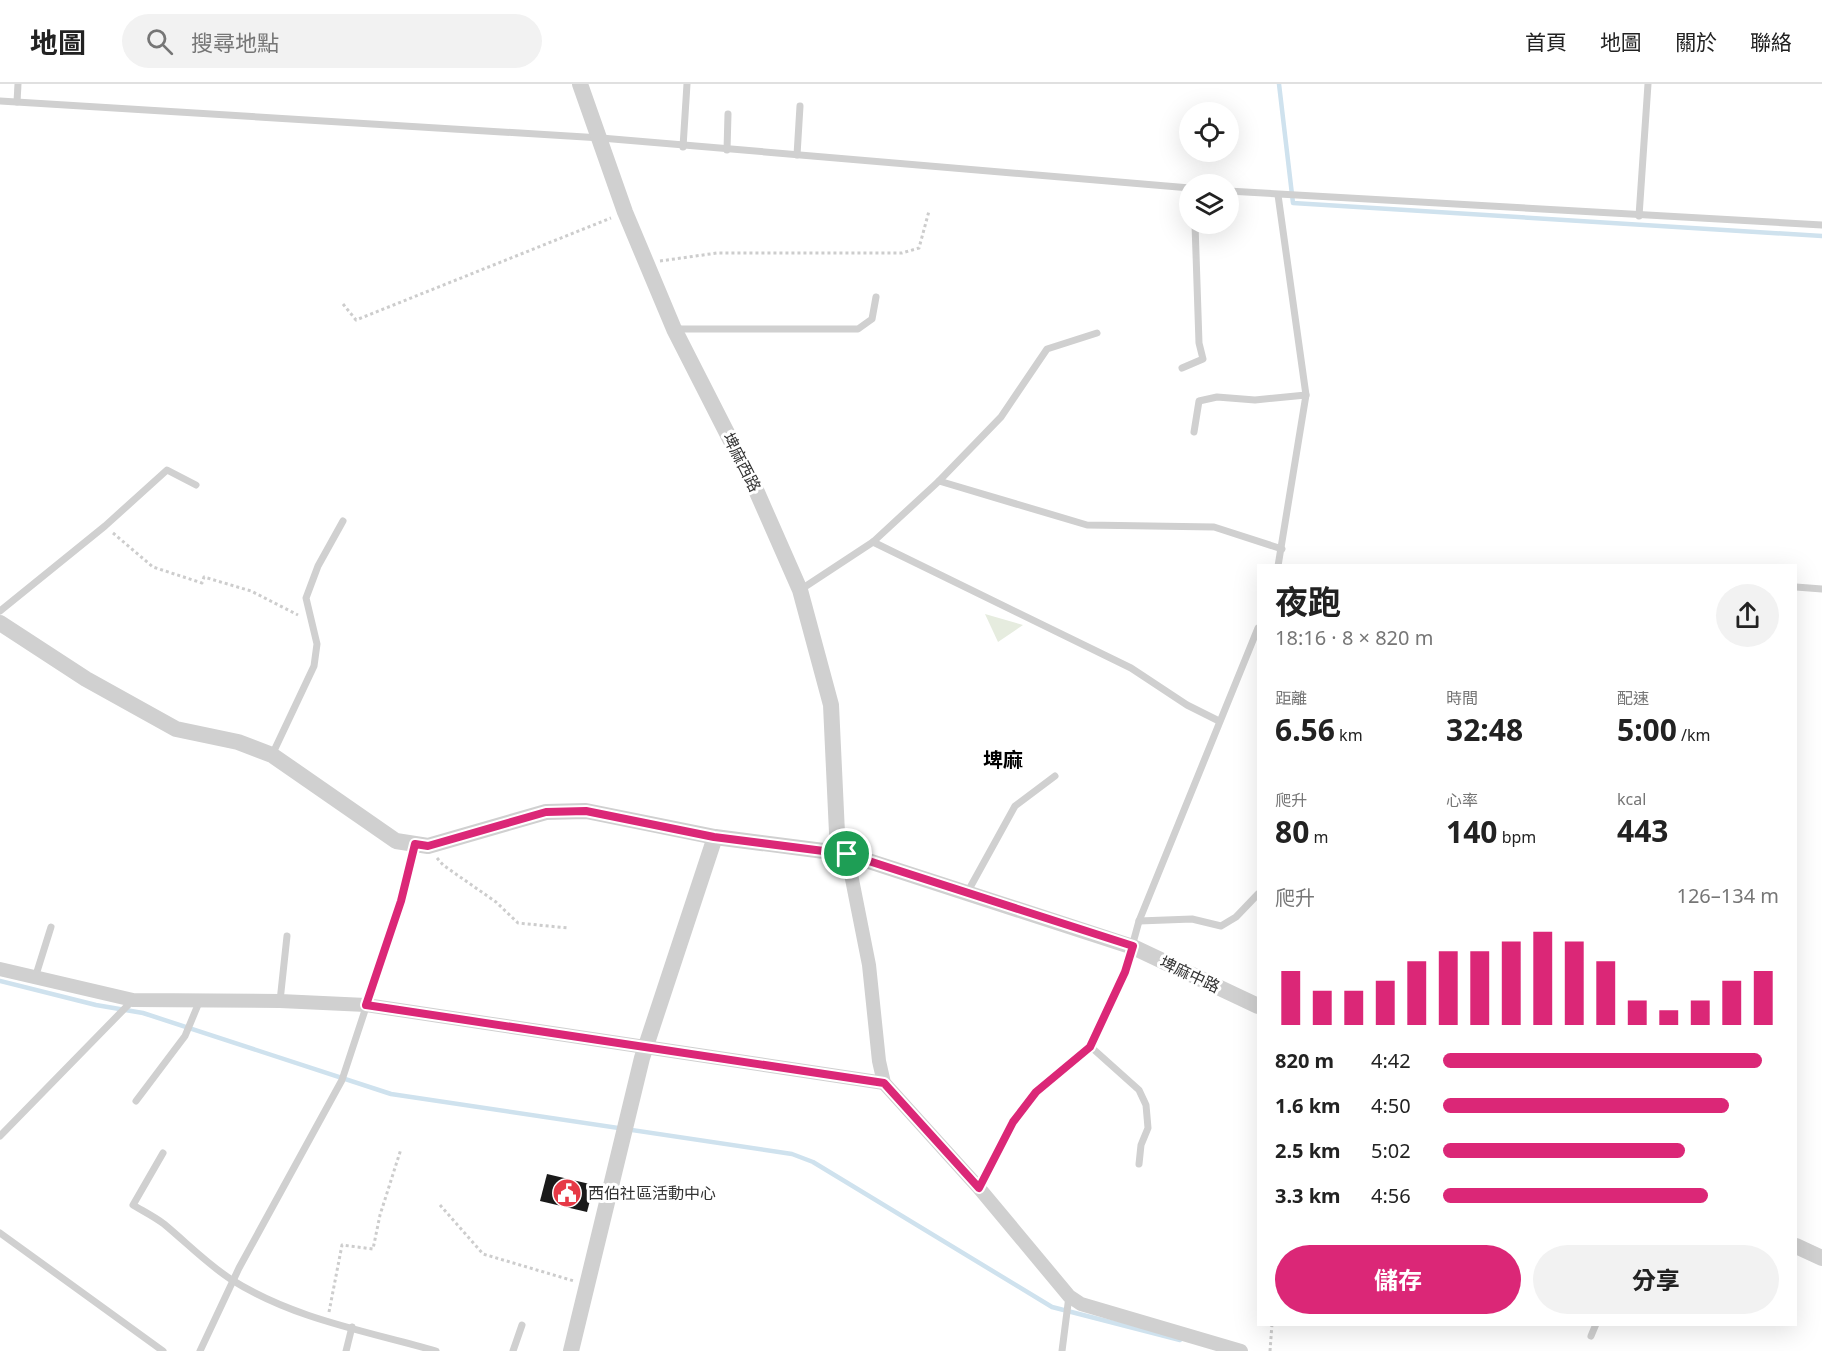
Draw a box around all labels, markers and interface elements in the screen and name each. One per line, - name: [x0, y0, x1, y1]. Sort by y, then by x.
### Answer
- search box: [122, 14, 542, 68]
- text: 地圖: [30, 23, 86, 61]
- icon: search: [143, 25, 176, 58]
- text: 搜尋地點: [191, 27, 279, 57]
- text: 首頁: [1525, 28, 1567, 56]
- text: 地圖: [1600, 28, 1642, 56]
- text: 關於: [1675, 28, 1717, 56]
- text: 聯絡: [1750, 28, 1792, 56]
- map controls: [1179, 102, 1239, 234]
- button: locate: [1179, 102, 1239, 162]
- button: layers: [1179, 174, 1239, 234]
- street label: 埤麻西路: [718, 428, 766, 496]
- text: 夜跑: [1275, 579, 1341, 624]
- button: share: [1716, 584, 1779, 647]
- text: 18:16 · 8 × 820 m: [1275, 624, 1433, 651]
- text: 距離: [1275, 687, 1307, 709]
- text: 時間: [1446, 687, 1478, 709]
- text: 配速: [1617, 687, 1649, 709]
- text: 6.56: [1275, 709, 1335, 750]
- text: 32:48: [1446, 709, 1523, 750]
- text: 5:00: [1617, 709, 1677, 750]
- text: km: [1335, 724, 1363, 746]
- text: /km: [1677, 724, 1711, 746]
- district label: 埤麻: [983, 746, 1023, 773]
- text: kcal: [1617, 788, 1646, 810]
- text: 爬升: [1275, 789, 1307, 811]
- text: 心率: [1446, 789, 1478, 811]
- text: 443: [1617, 810, 1668, 851]
- text: 80: [1275, 811, 1309, 852]
- text: 140: [1446, 811, 1497, 852]
- text: m: [1309, 826, 1328, 848]
- text: bpm: [1497, 826, 1536, 848]
- pin: [821, 828, 872, 879]
- icon: arrive: [830, 837, 863, 870]
- text: 126–134 m: [1676, 882, 1779, 909]
- text: 爬升: [1275, 884, 1315, 911]
- street label: 埤麻中路: [1156, 951, 1224, 997]
- text: 820 m: [1275, 1047, 1334, 1074]
- text: 4:42: [1371, 1047, 1411, 1074]
- text: 1.6 km: [1275, 1092, 1341, 1119]
- text: 4:50: [1371, 1092, 1411, 1119]
- text: 2.5 km: [1275, 1137, 1341, 1164]
- text: 5:02: [1371, 1137, 1411, 1164]
- public building icon: 西伯社區活動中心: [551, 1177, 583, 1209]
- place label: 西伯社區活動中心: [588, 1182, 716, 1204]
- text: 3.3 km: [1275, 1182, 1341, 1209]
- text: 4:56: [1371, 1182, 1411, 1209]
- button: 儲存: [1275, 1245, 1521, 1314]
- button: 分享: [1533, 1245, 1779, 1314]

